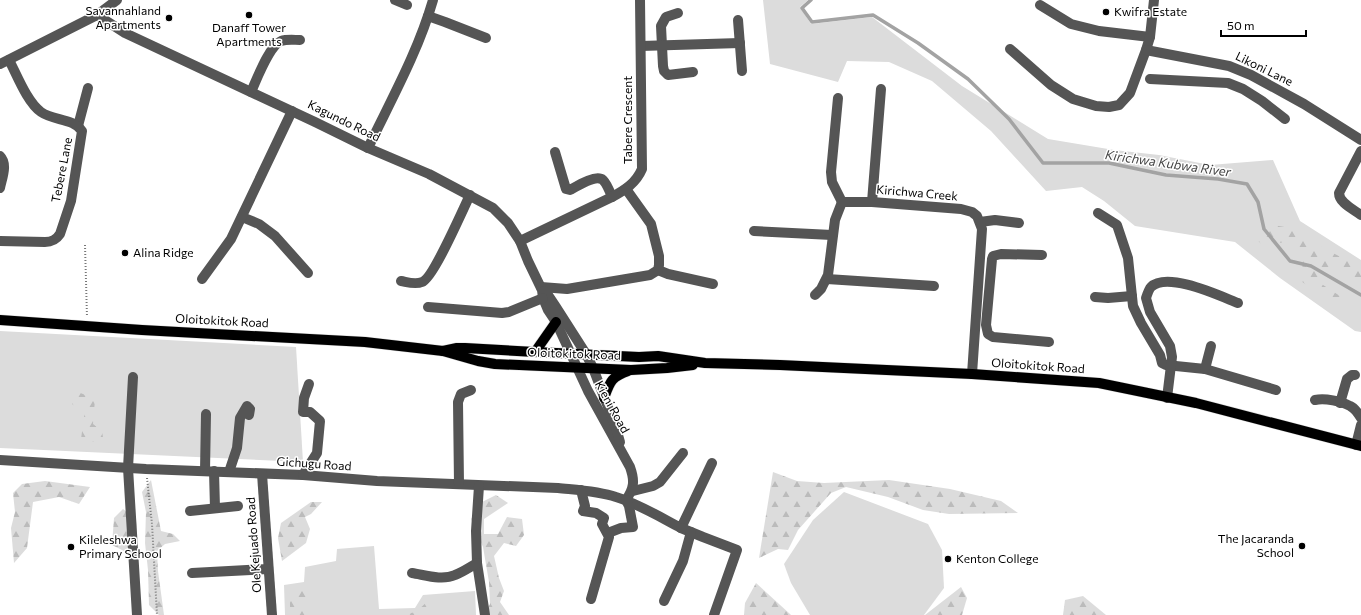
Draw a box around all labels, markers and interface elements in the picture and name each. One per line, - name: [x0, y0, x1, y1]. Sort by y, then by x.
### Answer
- place label: Savannahland Apartments: [85, 3, 161, 31]
- place label: Kwifra Estate: [1114, 4, 1187, 18]
- marker: Kwifra Estate: [1101, 7, 1111, 17]
- marker: Danaff Tower Apartments: [244, 10, 254, 20]
- scale bar: [1221, 12, 1306, 38]
- marker: Savannahland Apartments: [164, 13, 174, 23]
- text: 50 m: [1227, 18, 1255, 32]
- place label: Danaff Tower Apartments: [212, 20, 286, 48]
- street label: Likoni Lane: [1234, 48, 1295, 88]
- street label: Tabere Crescent: [620, 76, 634, 164]
- street label: Kagundo Road: [306, 97, 383, 144]
- street label: Tebere Lane: [48, 136, 74, 204]
- water label: Kirichwa Kubwa River: [1104, 146, 1233, 180]
- street label: Kirichwa Creek: [876, 181, 959, 203]
- place label: Alina Ridge: [133, 245, 194, 259]
- marker: Alina Ridge: [120, 248, 130, 258]
- street label: Oloitokitok Road: [175, 311, 269, 329]
- street label: Oloitokitok Road: [527, 344, 621, 362]
- street label: Oloitokitok Road: [991, 355, 1085, 375]
- street label: Kieni Road: [593, 378, 633, 435]
- street label: Gichugu Road: [276, 453, 352, 473]
- street label: Ole Kejuado Road: [243, 497, 263, 593]
- place label: The Jacaranda School: [1218, 531, 1294, 559]
- place label: Kileleshwa Primary School: [79, 532, 162, 560]
- marker: The Jacaranda School: [1297, 541, 1307, 551]
- marker: Kileleshwa Primary School: [66, 542, 76, 552]
- place label: Kenton College: [956, 551, 1039, 565]
- marker: Kenton College: [943, 554, 953, 564]

